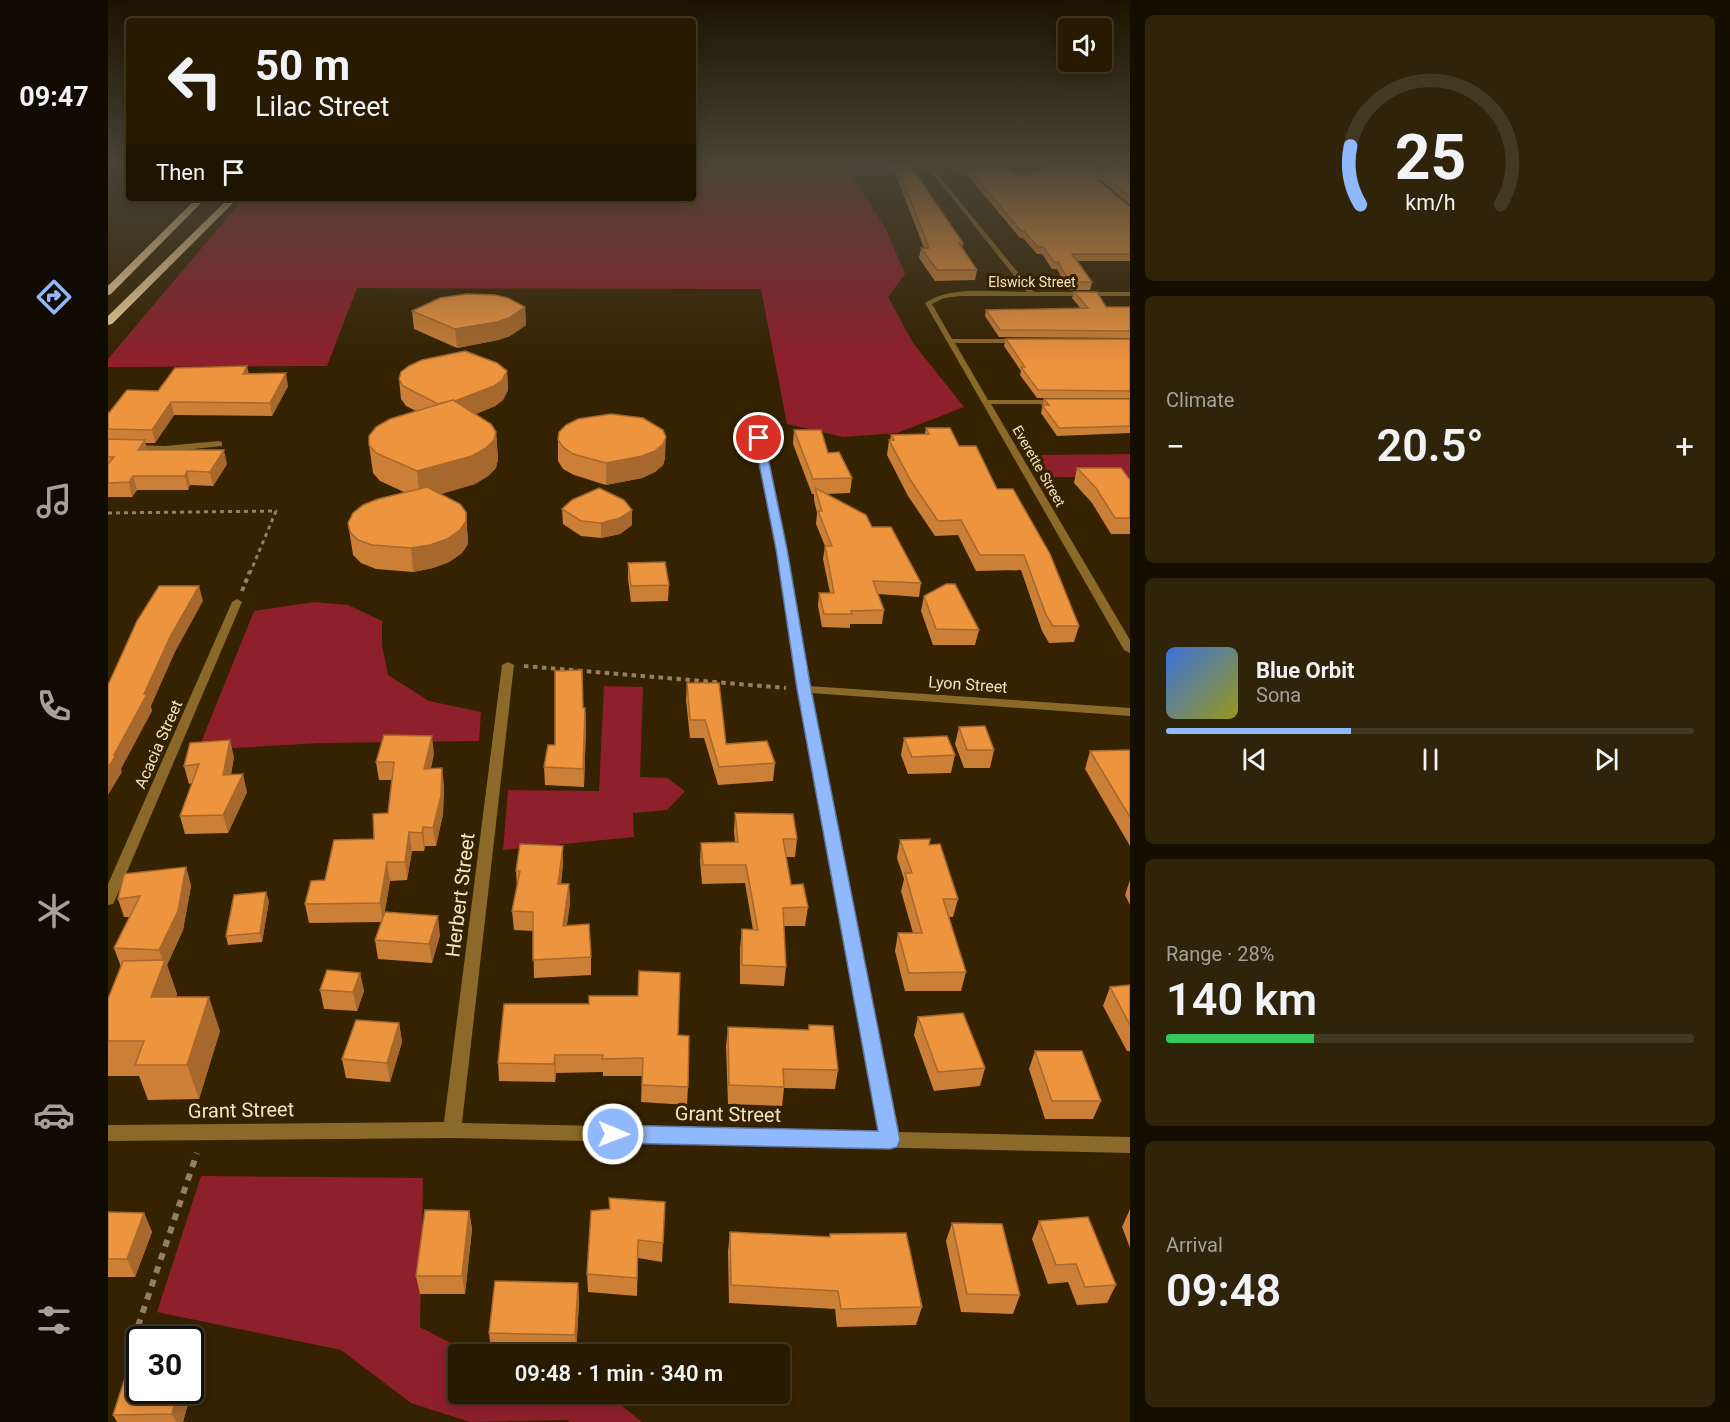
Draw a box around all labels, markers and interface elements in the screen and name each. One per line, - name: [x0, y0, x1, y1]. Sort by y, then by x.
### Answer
- map controls: [1058, 18, 1112, 72]
- button: sound: [1058, 18, 1112, 72]
- text: 50 m: [255, 41, 350, 90]
- icon: left: [156, 42, 234, 120]
- text: 09:47: [19, 81, 89, 113]
- text: Lilac Street: [255, 91, 389, 123]
- text: 25: [1394, 121, 1466, 194]
- icon: arrive: [217, 156, 250, 189]
- text: Then: [156, 160, 205, 185]
- text: km/h: [1405, 191, 1455, 216]
- street label: Elswick Street: [988, 274, 1076, 290]
- icon: directions: [33, 276, 75, 318]
- text: Climate: [1166, 388, 1234, 412]
- pin: [733, 412, 784, 463]
- text: 20.5°: [1376, 419, 1484, 472]
- icon: arrive: [742, 421, 775, 454]
- street label: Everette Street: [1009, 423, 1069, 510]
- text: −: [1166, 427, 1185, 466]
- text: +: [1675, 427, 1694, 466]
- icon: music: [33, 480, 75, 522]
- text: Blue Orbit: [1256, 658, 1354, 683]
- street label: Lyon Street: [928, 672, 1008, 697]
- text: Sona: [1256, 683, 1301, 707]
- icon: phone: [33, 685, 75, 727]
- street label: Acacia Street: [131, 697, 186, 791]
- icon: previous: [1238, 743, 1271, 776]
- icon: pause: [1414, 743, 1447, 776]
- icon: next: [1590, 743, 1623, 776]
- street label: Herbert Street: [440, 831, 480, 959]
- icon: climate: [33, 890, 75, 932]
- text: Range · 28%: [1166, 942, 1274, 966]
- text: 140 km: [1166, 973, 1317, 1026]
- icon: car: [33, 1094, 75, 1136]
- street label: Grant Street: [188, 1097, 294, 1123]
- street label: Grant Street: [675, 1101, 781, 1127]
- position arrow: [581, 1102, 645, 1166]
- text: Arrival: [1166, 1233, 1223, 1257]
- text: 09:48: [1166, 1264, 1281, 1317]
- icon: filters: [33, 1299, 75, 1341]
- speed limit sign: 30: [126, 1326, 204, 1404]
- text: 09:48 · 1 min · 340 m: [515, 1361, 723, 1386]

